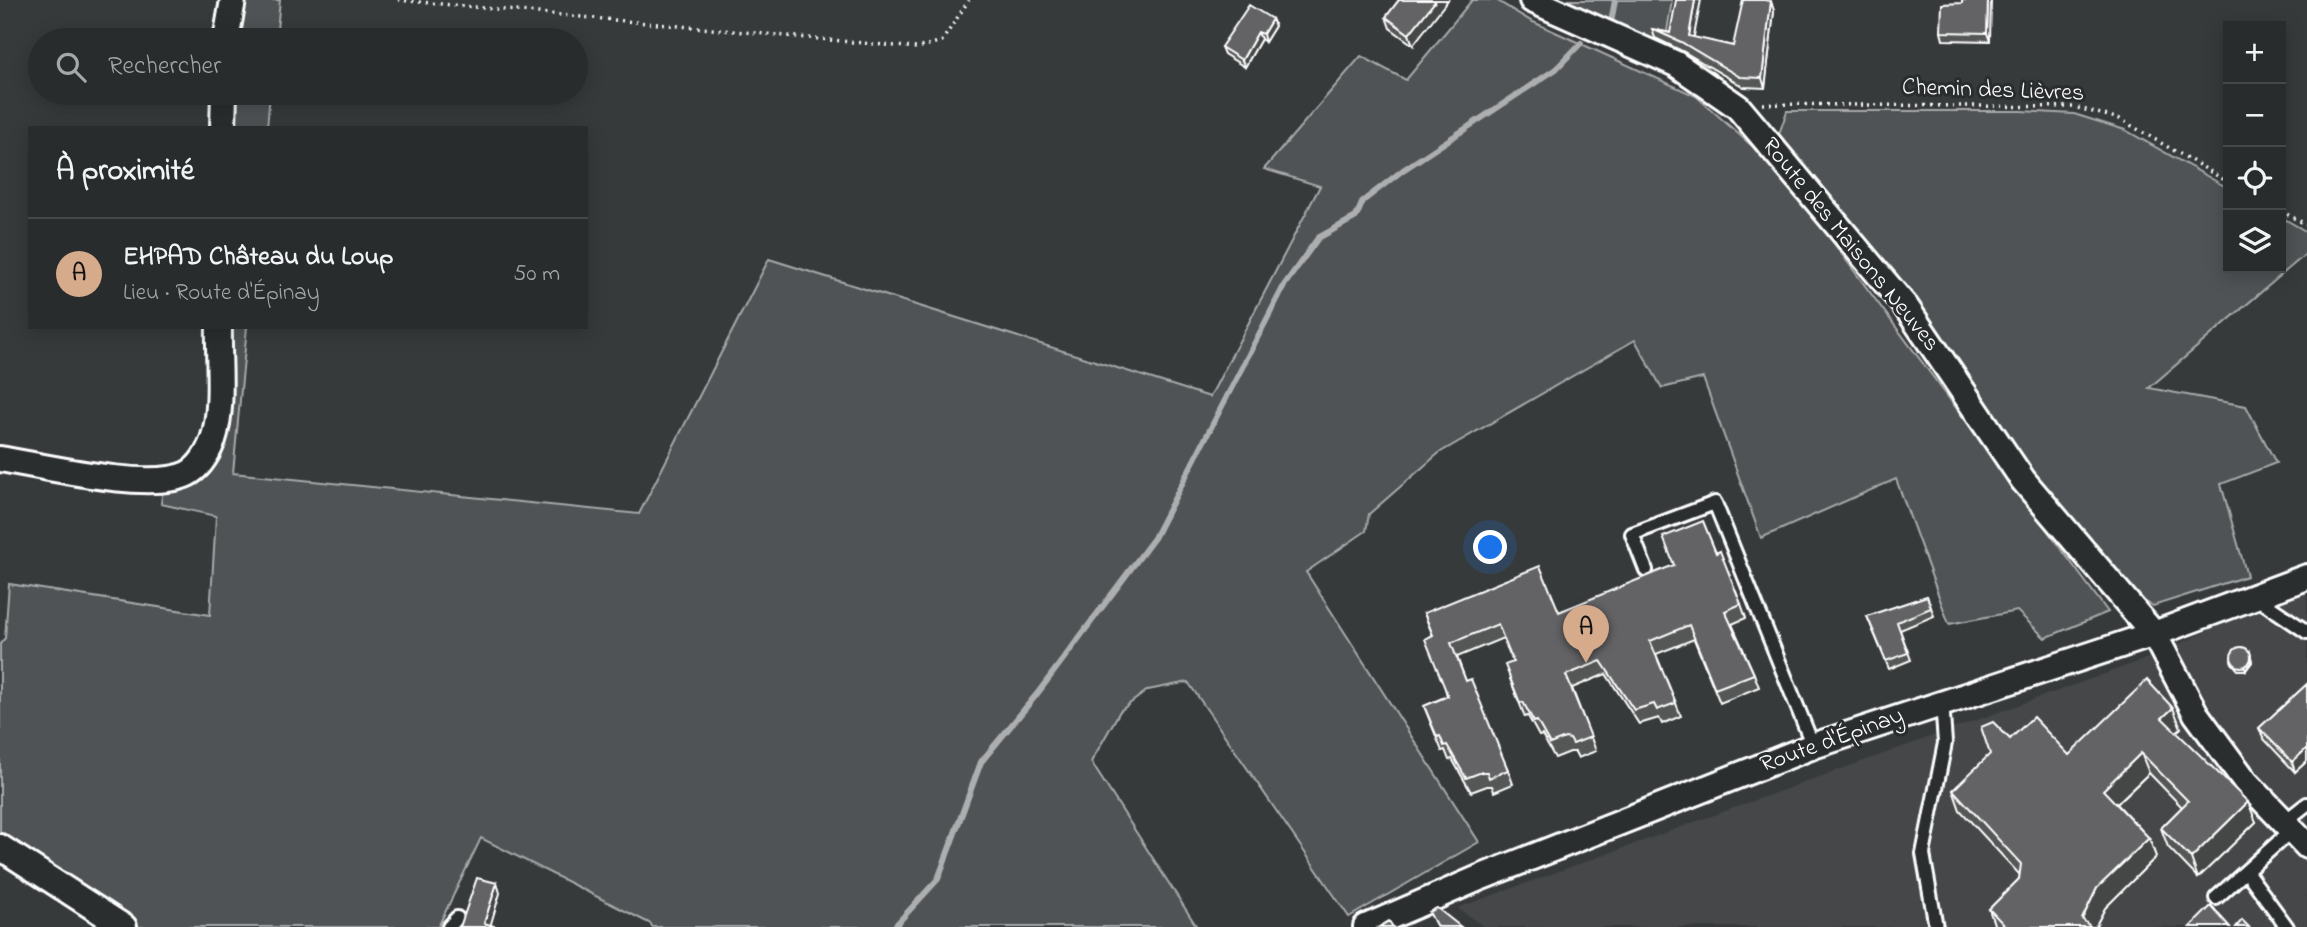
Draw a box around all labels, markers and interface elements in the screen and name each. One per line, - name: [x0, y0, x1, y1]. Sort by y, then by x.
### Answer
- map controls: [2223, 21, 2286, 273]
- button: +: [2223, 21, 2286, 84]
- search box: [28, 28, 588, 105]
- icon: search: [52, 48, 90, 86]
- text: Rechercher: [108, 48, 221, 86]
- street label: Chemin des Lièvres: [1901, 70, 2085, 112]
- button: −: [2223, 84, 2286, 147]
- street label: Route des Maisons Neuves: [1752, 130, 1948, 360]
- button: locate: [2223, 147, 2286, 210]
- text: À proximité: [56, 150, 194, 194]
- button: layers: [2223, 210, 2286, 273]
- text: EHPAD Château du Loup: [123, 239, 393, 277]
- text: A: [72, 258, 86, 291]
- text: 50 m: [513, 258, 560, 291]
- text: Lieu · Route d'Épinay: [123, 277, 319, 310]
- your location: [1473, 530, 1507, 564]
- pin: A: [1563, 605, 1609, 663]
- street label: Route d'Épinay: [1755, 699, 1909, 784]

